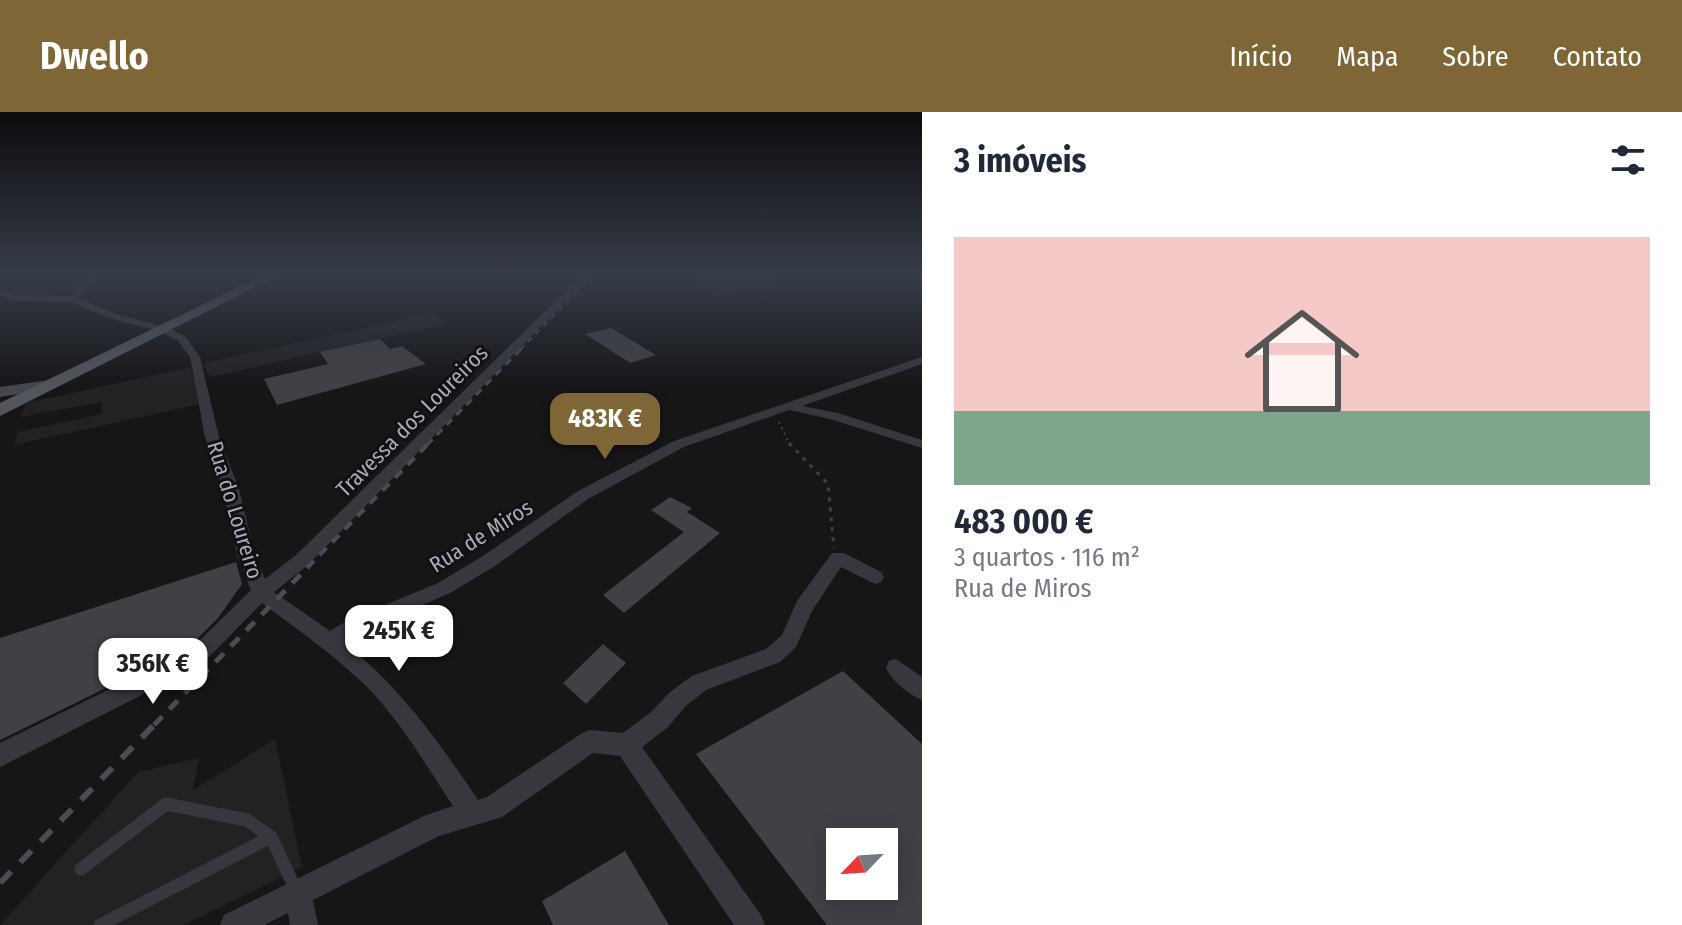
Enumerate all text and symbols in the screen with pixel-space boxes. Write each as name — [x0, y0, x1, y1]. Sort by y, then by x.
text: Dwello — [40, 33, 149, 79]
text: Início — [1229, 40, 1292, 73]
text: Mapa — [1336, 40, 1398, 73]
text: Sobre — [1442, 40, 1509, 73]
text: Contato — [1553, 40, 1642, 73]
icon: filters — [1606, 138, 1650, 182]
text: 3 imóveis — [954, 140, 1086, 181]
icon: home — [1230, 289, 1374, 433]
street label: Travessa dos Loureiros — [330, 339, 494, 503]
pin: 483K € — [540, 393, 670, 461]
text: 483K € — [568, 403, 642, 434]
street label: Rua do Loureiro — [201, 438, 269, 582]
street label: Rua de Miros — [424, 494, 538, 578]
text: 483 000 € — [954, 501, 1094, 542]
text: 3 quartos · 116 m² — [954, 542, 1140, 573]
text: Rua de Miros — [954, 573, 1092, 604]
pin: 245K € — [334, 605, 464, 673]
text: 245K € — [363, 615, 435, 646]
pin: 356K € — [88, 638, 218, 706]
text: 356K € — [116, 648, 190, 679]
north arrow — [826, 828, 898, 900]
map controls — [826, 828, 898, 900]

